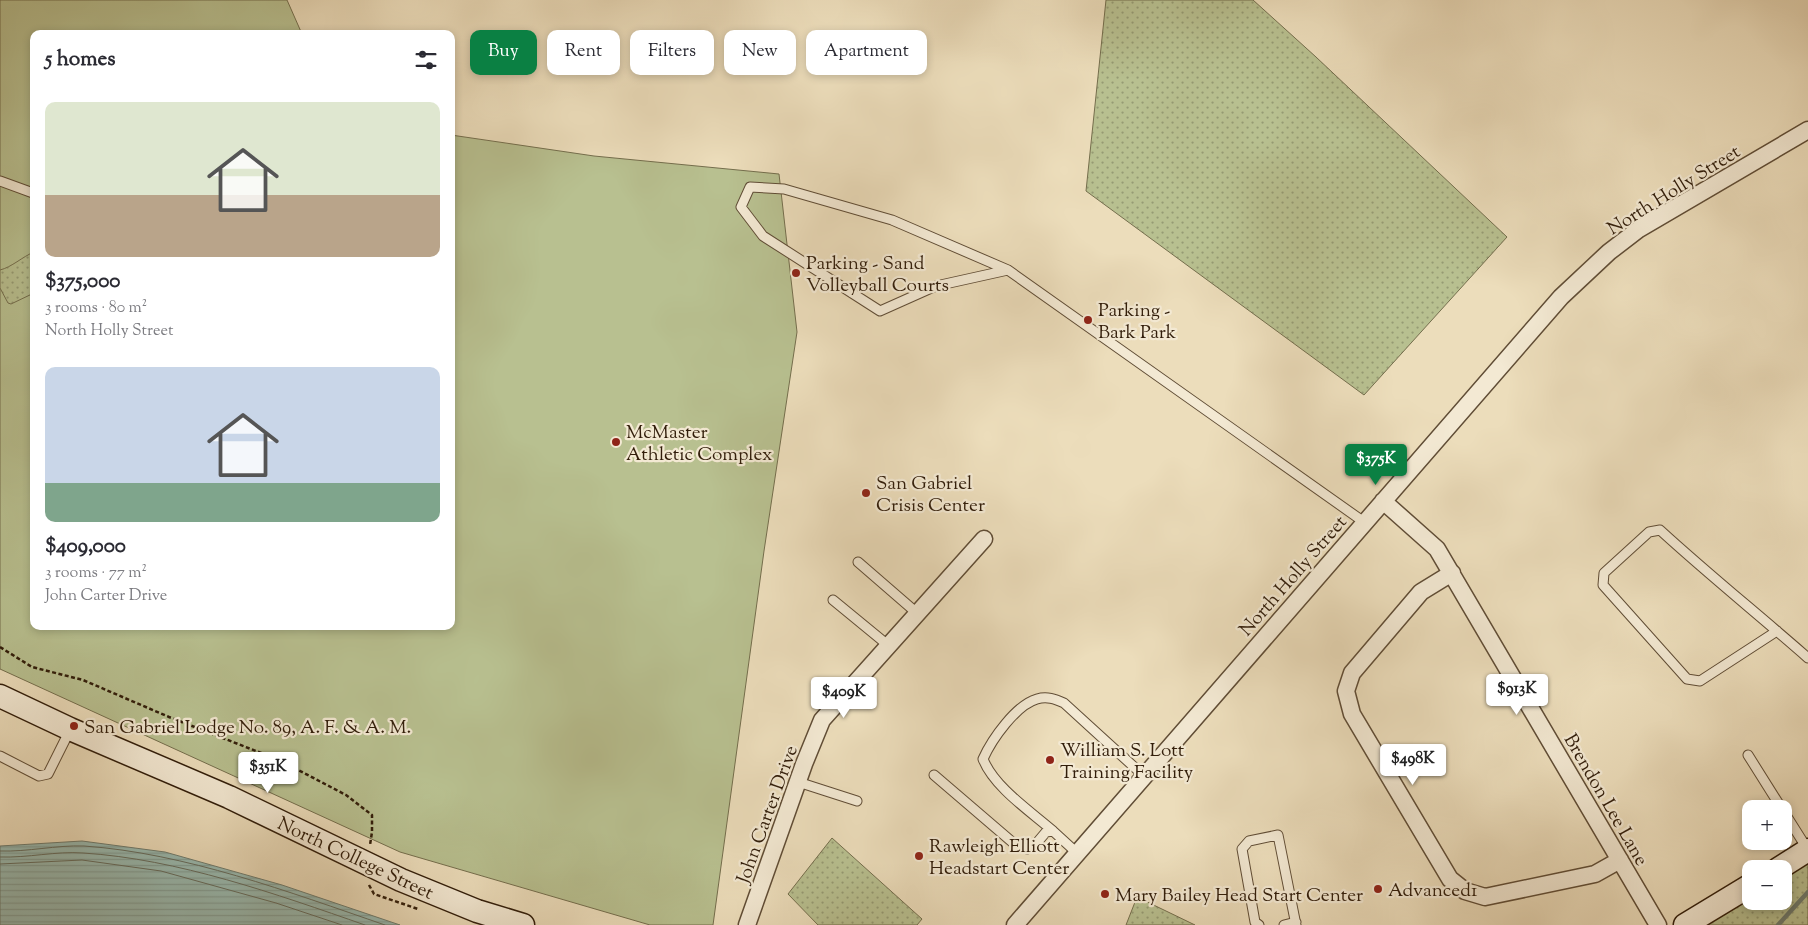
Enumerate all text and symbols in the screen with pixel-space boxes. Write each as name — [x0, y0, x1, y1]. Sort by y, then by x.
chip: Buy — [470, 30, 537, 75]
chip: Rent — [547, 30, 620, 75]
chip: Filters — [630, 30, 714, 75]
chip: New — [724, 30, 796, 75]
chip: Apartment — [806, 30, 927, 75]
text: 5 homes — [45, 45, 115, 75]
icon: filters — [412, 46, 440, 74]
icon: home — [198, 135, 288, 225]
street label: North Holly Street — [1603, 139, 1747, 243]
place label: Parking - Sand Volleyball Courts — [806, 251, 949, 300]
text: $375,000 — [45, 267, 120, 297]
marker: Parking - Sand Volleyball Courts — [790, 267, 802, 279]
text: 3 rooms · 80 m² — [45, 297, 147, 320]
place label: Parking - Bark Park — [1098, 298, 1177, 347]
marker: Parking - Bark Park — [1082, 314, 1094, 326]
text: North Holly Street — [45, 320, 173, 343]
icon: home — [198, 400, 288, 490]
place label: McMaster Athletic Complex — [626, 420, 773, 469]
marker: McMaster Athletic Complex — [610, 436, 622, 448]
pin: $375K — [1341, 444, 1411, 486]
text: $375K — [1356, 448, 1396, 471]
place label: San Gabriel Crisis Center — [876, 471, 985, 520]
marker: San Gabriel Crisis Center — [860, 487, 872, 499]
street label: North Holly Street — [1234, 510, 1354, 643]
text: $409,000 — [45, 532, 126, 562]
text: 3 rooms · 77 m² — [45, 562, 147, 585]
text: John Carter Drive — [45, 585, 167, 608]
pin: $913K — [1482, 674, 1552, 716]
pin: $409K — [809, 676, 879, 719]
text: $913K — [1497, 678, 1537, 701]
text: $409K — [822, 681, 866, 704]
place label: San Gabriel Lodge No. 89, A. F. & A. M. — [84, 715, 411, 742]
marker: San Gabriel Lodge No. 89, A. F. & A. M. — [68, 720, 80, 732]
street label: Brendon Lee Lane — [1556, 729, 1654, 871]
place label: William S. Lott Training Facility — [1060, 738, 1194, 787]
street label: John Carter Drive — [730, 742, 806, 889]
pin: $498K — [1378, 744, 1448, 786]
text: $498K — [1391, 748, 1435, 771]
pin: $351K — [233, 752, 303, 794]
marker: William S. Lott Training Facility — [1044, 754, 1056, 766]
text: $351K — [249, 756, 287, 779]
map controls — [1742, 800, 1792, 910]
button: + — [1742, 800, 1792, 850]
street label: North College Street — [272, 811, 438, 908]
place label: Rawleigh Elliott Headstart Center — [929, 834, 1069, 883]
marker: Rawleigh Elliott Headstart Center — [913, 850, 925, 862]
button: − — [1742, 860, 1792, 910]
place label: Advanced1 — [1388, 878, 1478, 905]
place label: Mary Bailey Head Start Center — [1115, 883, 1363, 910]
marker: Advanced1 — [1372, 883, 1384, 895]
marker: Mary Bailey Head Start Center — [1099, 888, 1111, 900]

